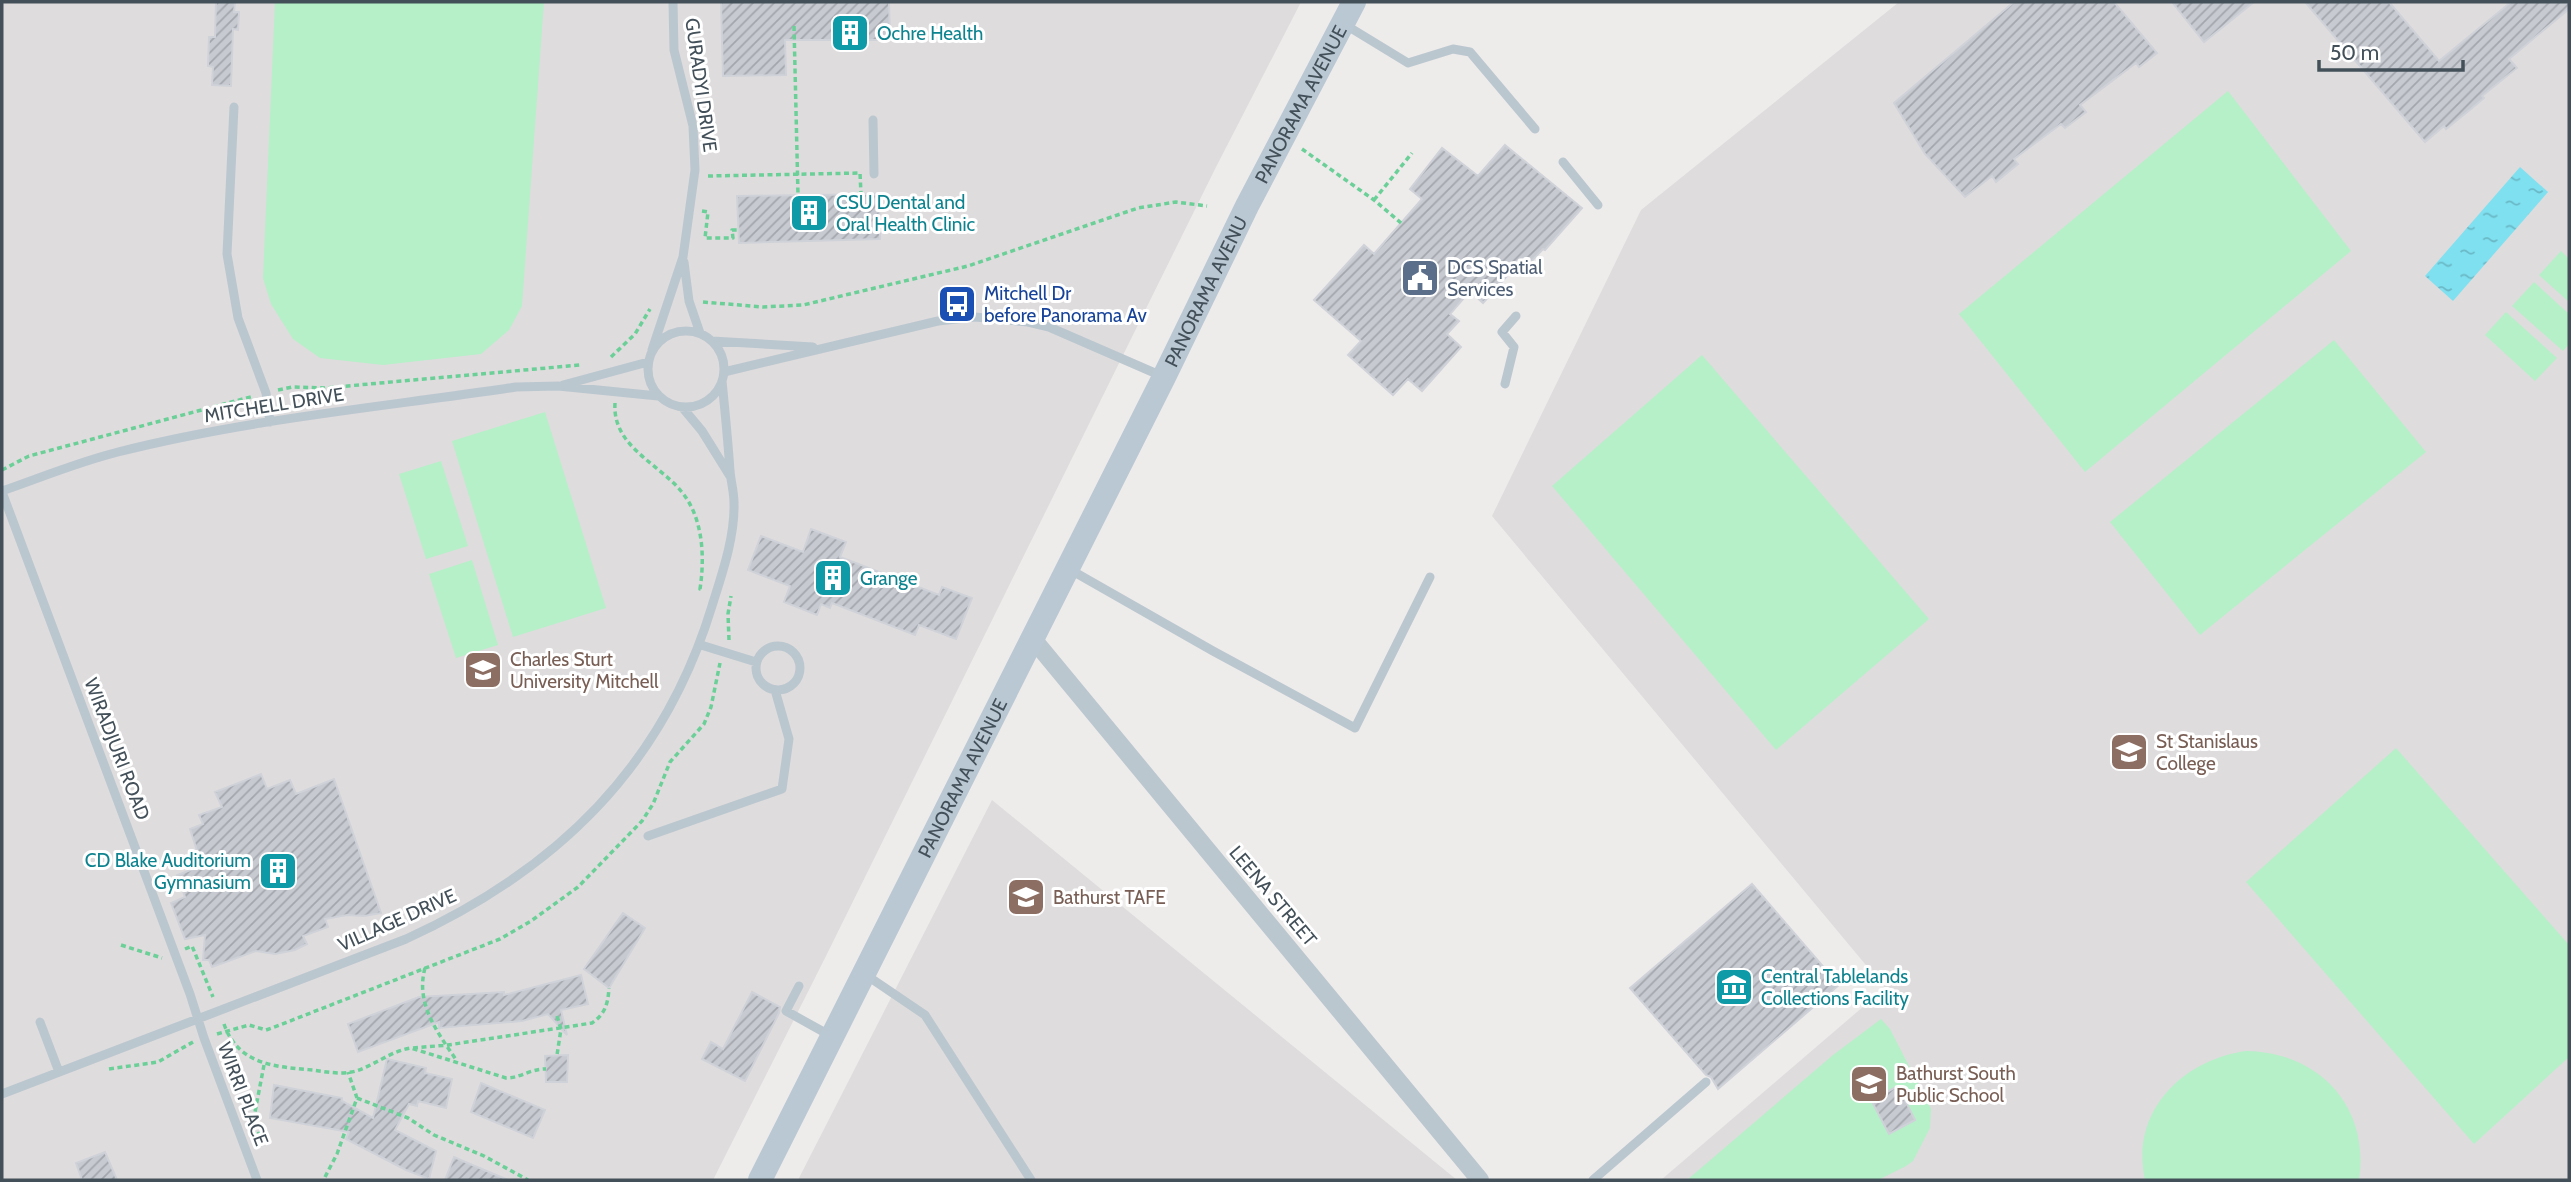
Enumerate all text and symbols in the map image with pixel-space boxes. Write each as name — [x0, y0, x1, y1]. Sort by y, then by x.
building icon: Ochre Health — [829, 12, 871, 54]
street label: GURADYI DRIVE — [680, 17, 722, 153]
street label: PANORAMA AVENUE — [1250, 21, 1351, 187]
place label: Ochre Health — [877, 22, 983, 45]
scale bar — [2319, 28, 2462, 72]
text: 50 m — [2330, 40, 2379, 65]
place label: CSU Dental and Oral Health Clinic — [836, 191, 975, 236]
building icon: CSU Dental and Oral Health Clinic — [788, 192, 830, 234]
street label: PANORAMA AVENU — [1159, 212, 1252, 370]
place label: DCS Spatial Services — [1447, 256, 1543, 301]
public building icon: DCS Spatial Services — [1399, 257, 1441, 299]
place label: Mitchell Dr before Panorama Av — [984, 282, 1147, 327]
bus stop icon: Mitchell Dr before Panorama Av — [936, 283, 978, 325]
street label: MITCHELL DRIVE — [203, 383, 345, 427]
building icon: Grange — [812, 557, 854, 599]
place label: Grange — [860, 567, 918, 590]
place label: Charles Sturt University Mitchell — [510, 648, 659, 693]
school or university icon: Charles Sturt University Mitchell — [462, 649, 504, 691]
street label: WIRADJURI ROAD — [79, 675, 155, 823]
street label: PANORAMA AVENUE — [913, 695, 1012, 861]
place label: St Stanislaus College — [2156, 730, 2258, 775]
school or university icon: St Stanislaus College — [2108, 731, 2150, 773]
street label: LEENA STREET — [1224, 841, 1322, 951]
place label: CD Blake Auditorium Gymnasium — [85, 849, 251, 894]
building icon: CD Blake Auditorium Gymnasium — [257, 850, 299, 892]
school or university icon: Bathurst TAFE — [1005, 876, 1047, 918]
street label: VILLAGE DRIVE — [334, 884, 460, 956]
place label: Bathurst TAFE — [1053, 886, 1166, 909]
place label: Central Tablelands Collections Facility — [1761, 965, 1909, 1010]
museum icon: Central Tablelands Collections Facility — [1713, 966, 1755, 1008]
street label: WIRRI PLACE — [213, 1039, 273, 1149]
place label: Bathurst South Public School — [1896, 1062, 2016, 1107]
school or university icon: Bathurst South Public School — [1848, 1063, 1890, 1105]

